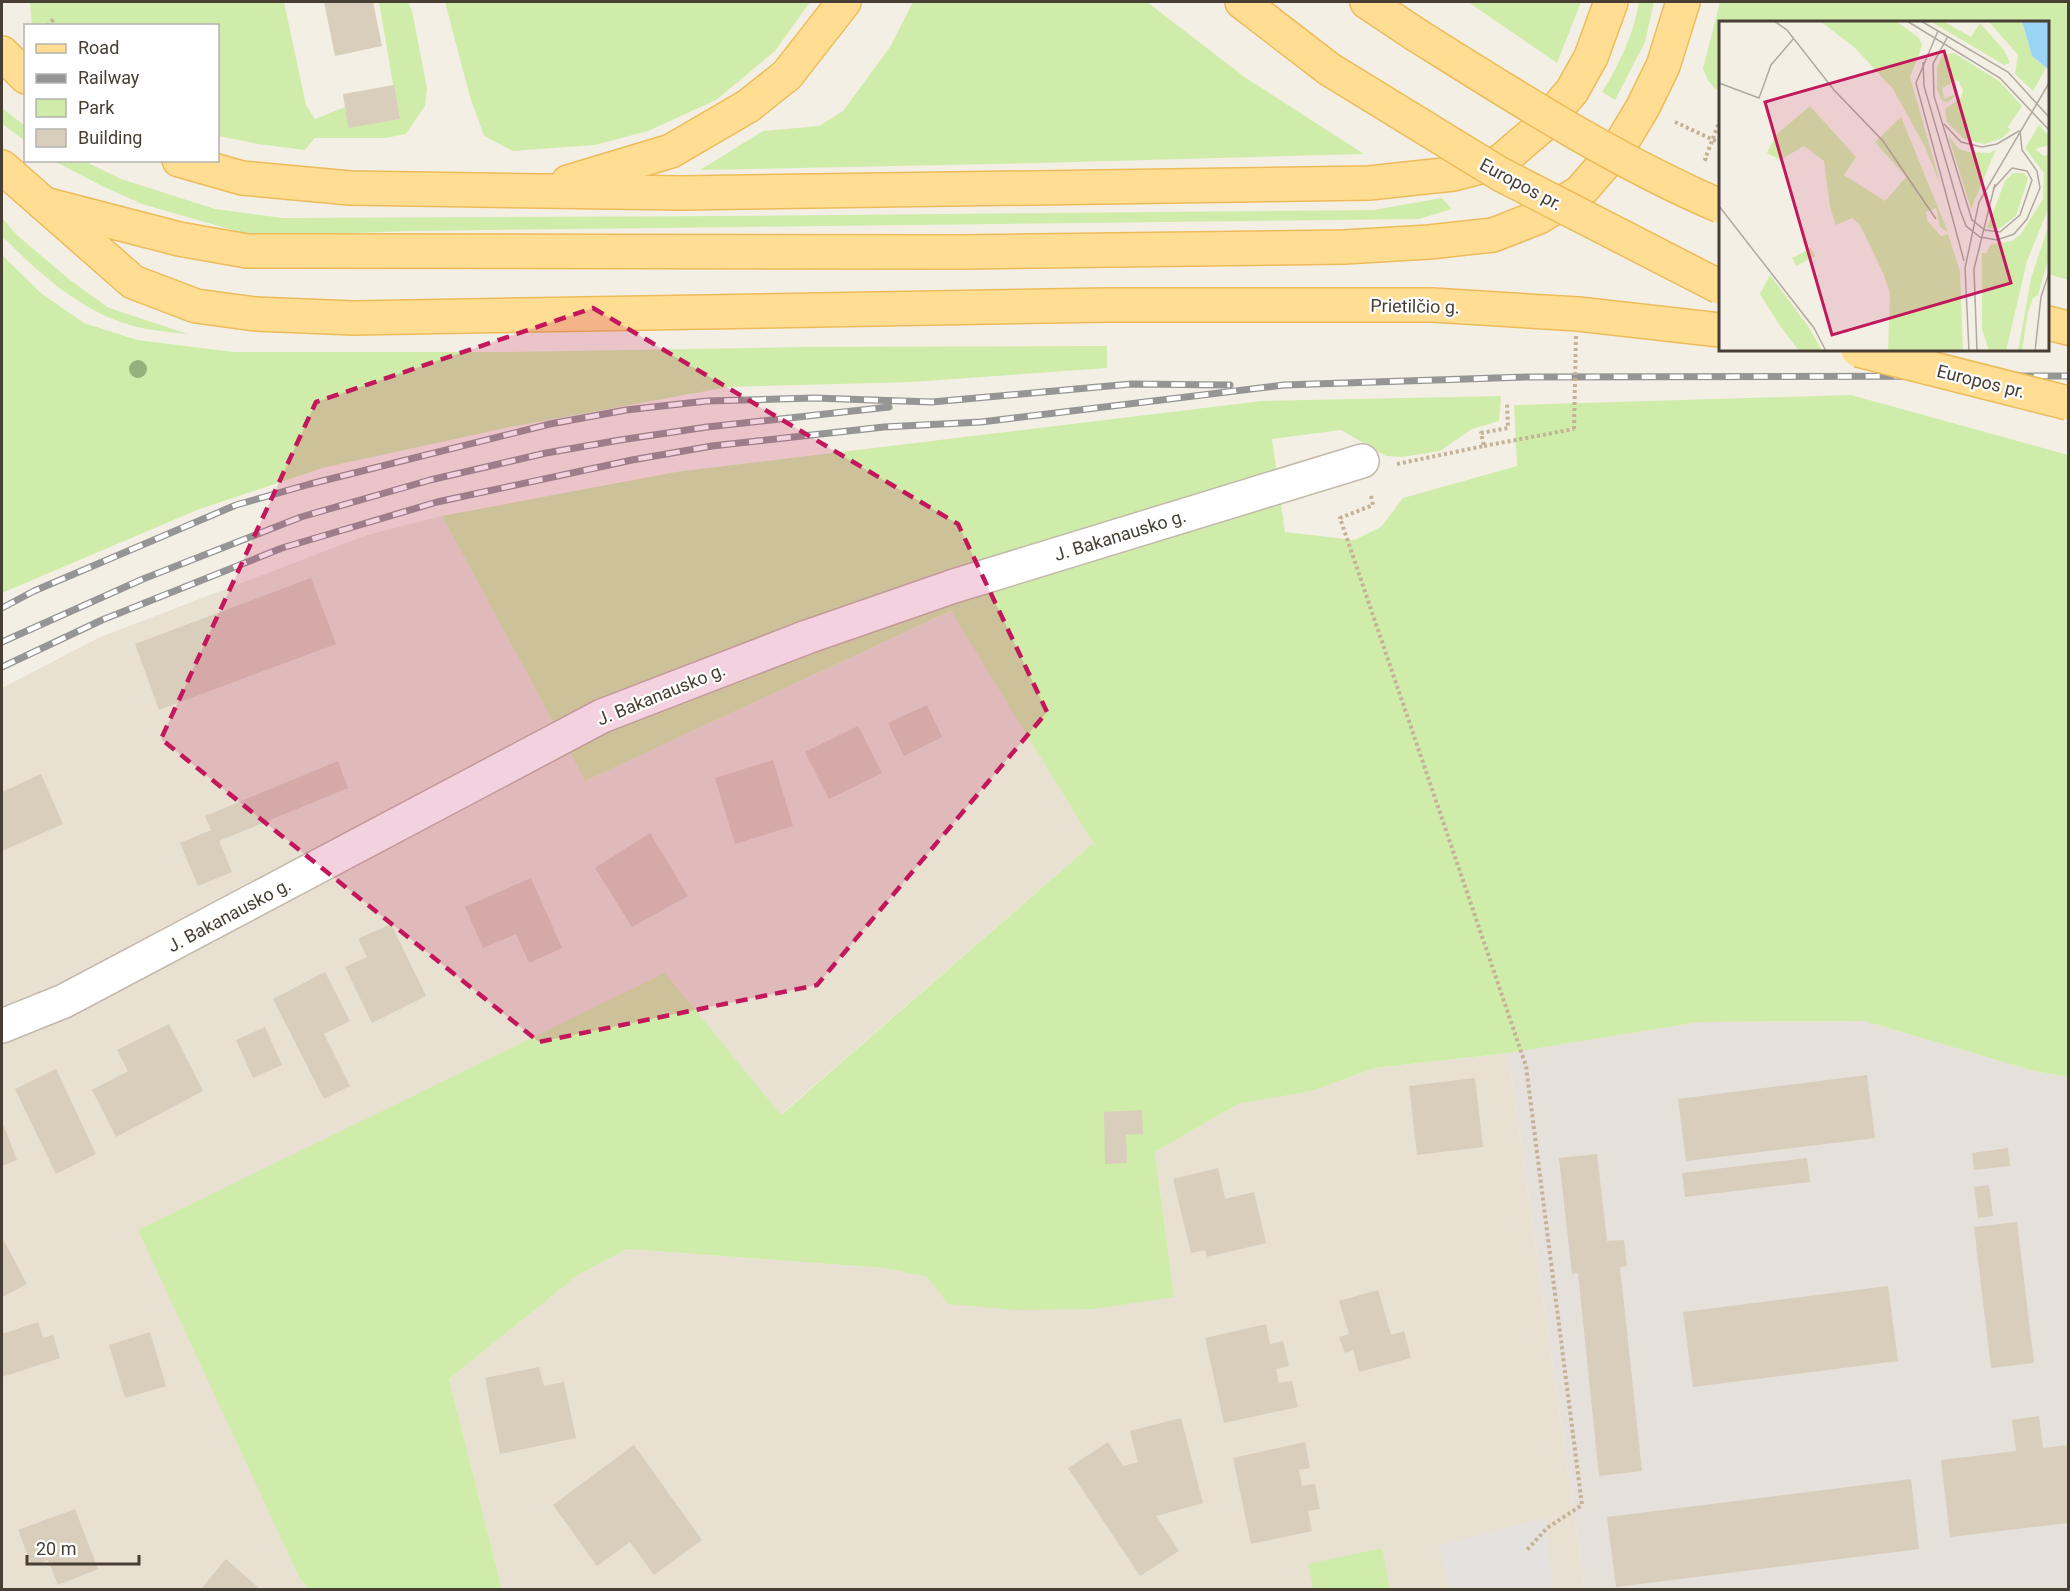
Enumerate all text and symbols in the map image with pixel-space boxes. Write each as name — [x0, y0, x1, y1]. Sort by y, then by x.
inset map — [1719, 21, 2049, 351]
legend — [24, 24, 219, 162]
text: Road — [78, 37, 119, 58]
text: Railway — [78, 67, 140, 88]
text: Park — [78, 97, 115, 118]
text: Building — [78, 127, 142, 148]
street label: Europos pr. — [1476, 154, 1566, 214]
street label: Prietilčio g. — [1370, 295, 1460, 317]
street label: Europos pr. — [1935, 360, 2027, 402]
street label: J. Bakanausko g. — [1052, 505, 1188, 565]
street label: J. Bakanausko g. — [594, 659, 728, 729]
street label: J. Bakanausko g. — [164, 874, 294, 956]
scale bar — [27, 1528, 140, 1566]
text: 20 m — [36, 1538, 76, 1559]

